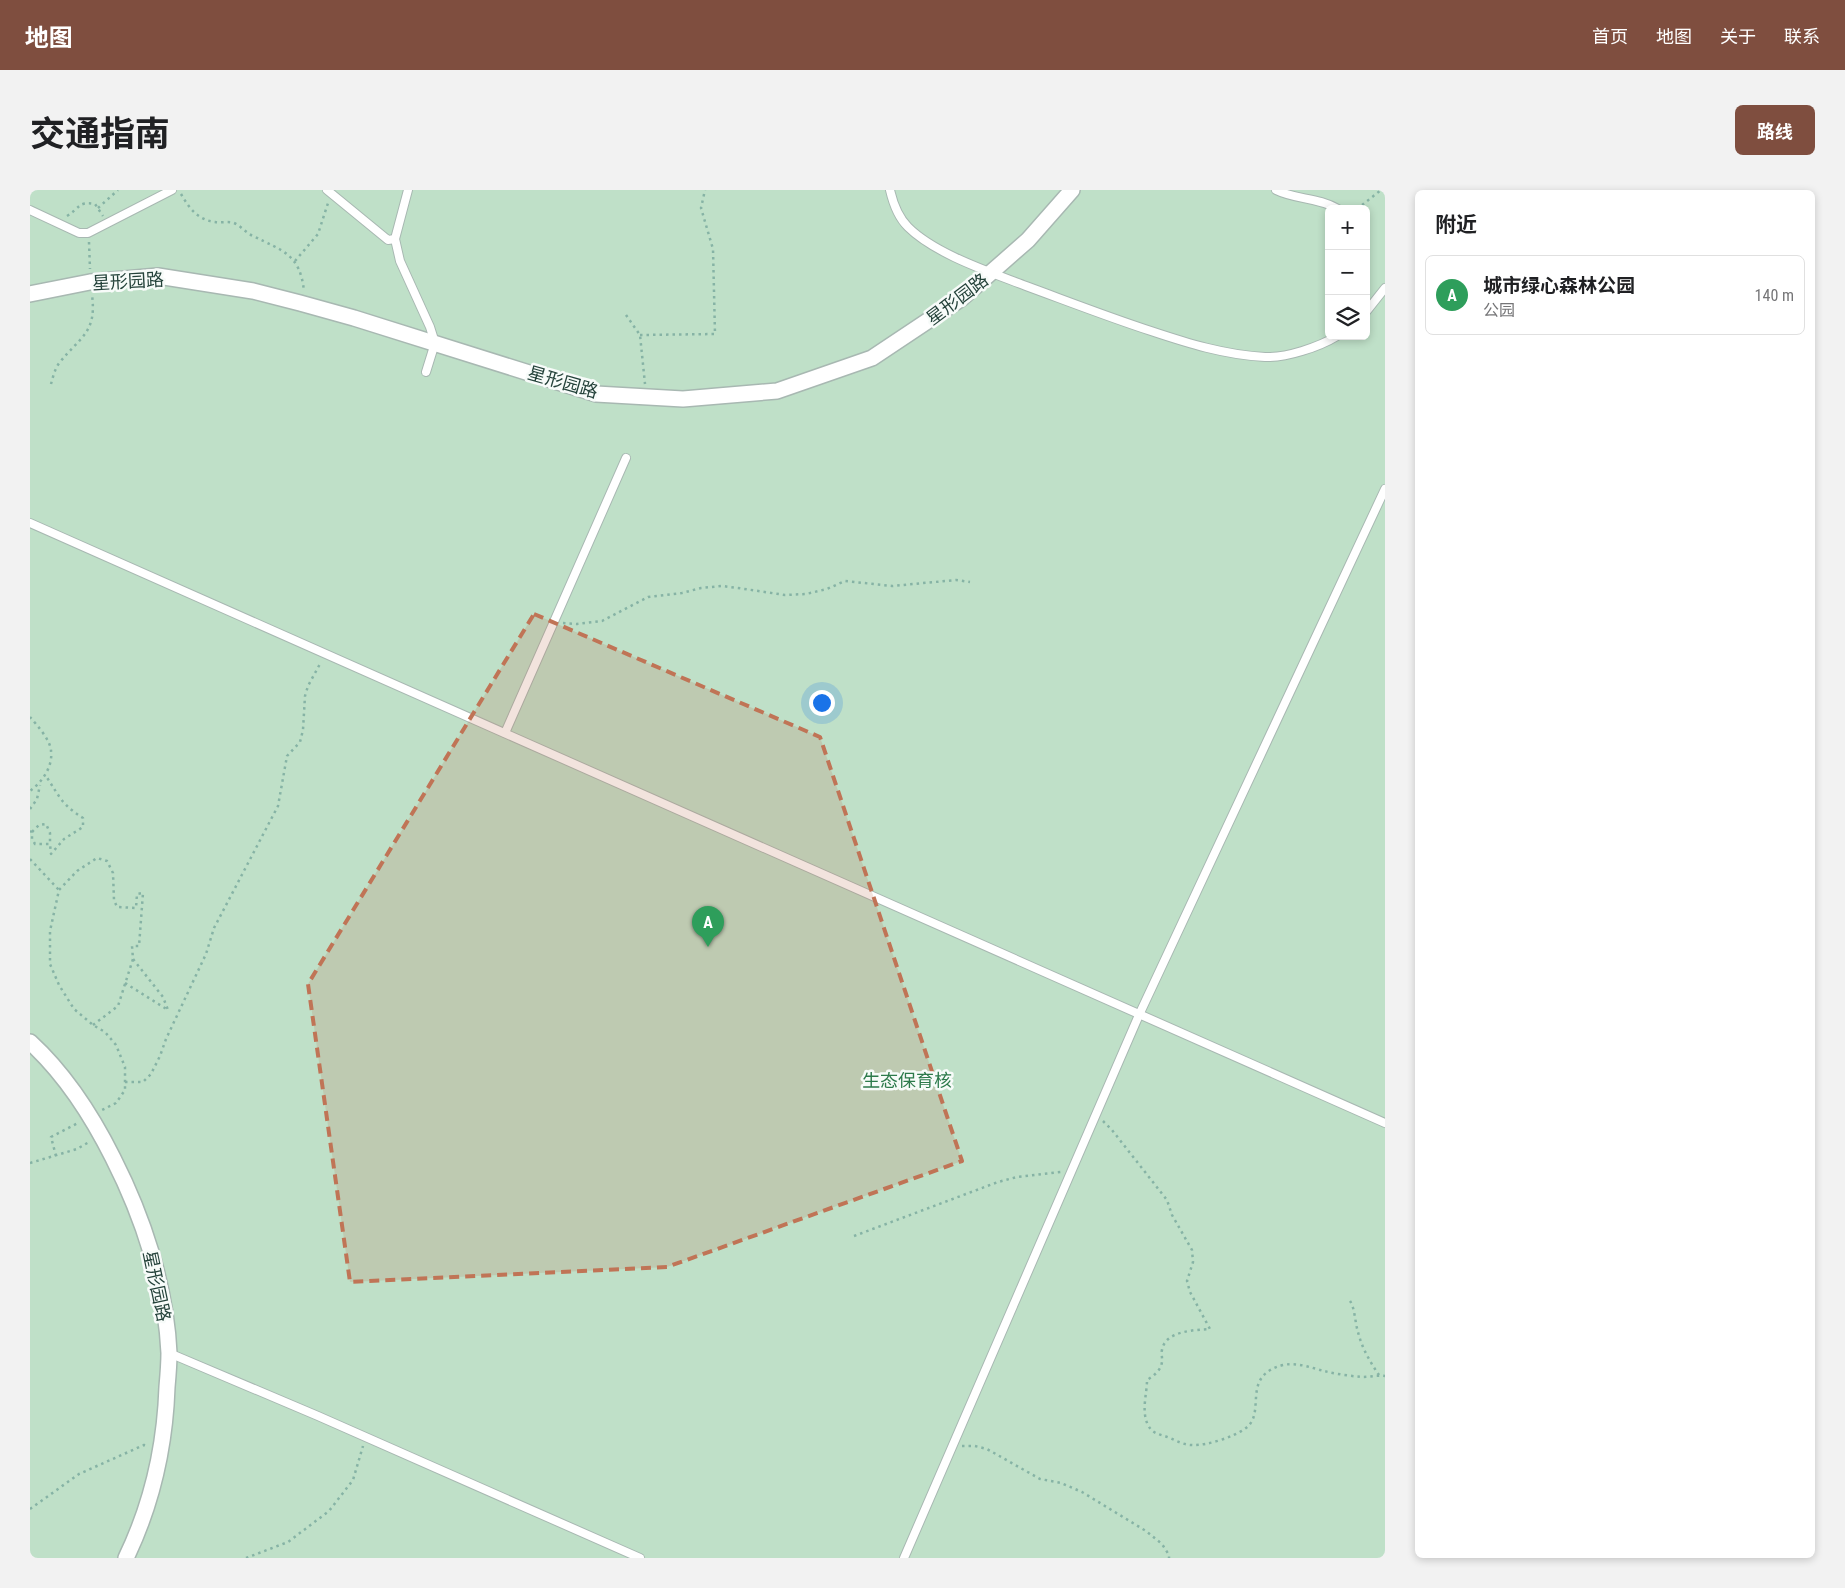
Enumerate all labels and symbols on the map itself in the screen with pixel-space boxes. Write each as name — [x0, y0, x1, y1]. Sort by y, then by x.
street label: 星形园路 — [91, 269, 165, 293]
street label: 星形园路 — [922, 269, 992, 329]
street label: 星形园路 — [526, 362, 600, 402]
your location — [809, 690, 835, 716]
pin: A — [692, 906, 724, 947]
park label: 生态保育核 — [862, 1070, 952, 1091]
street label: 星形园路 — [139, 1249, 175, 1323]

